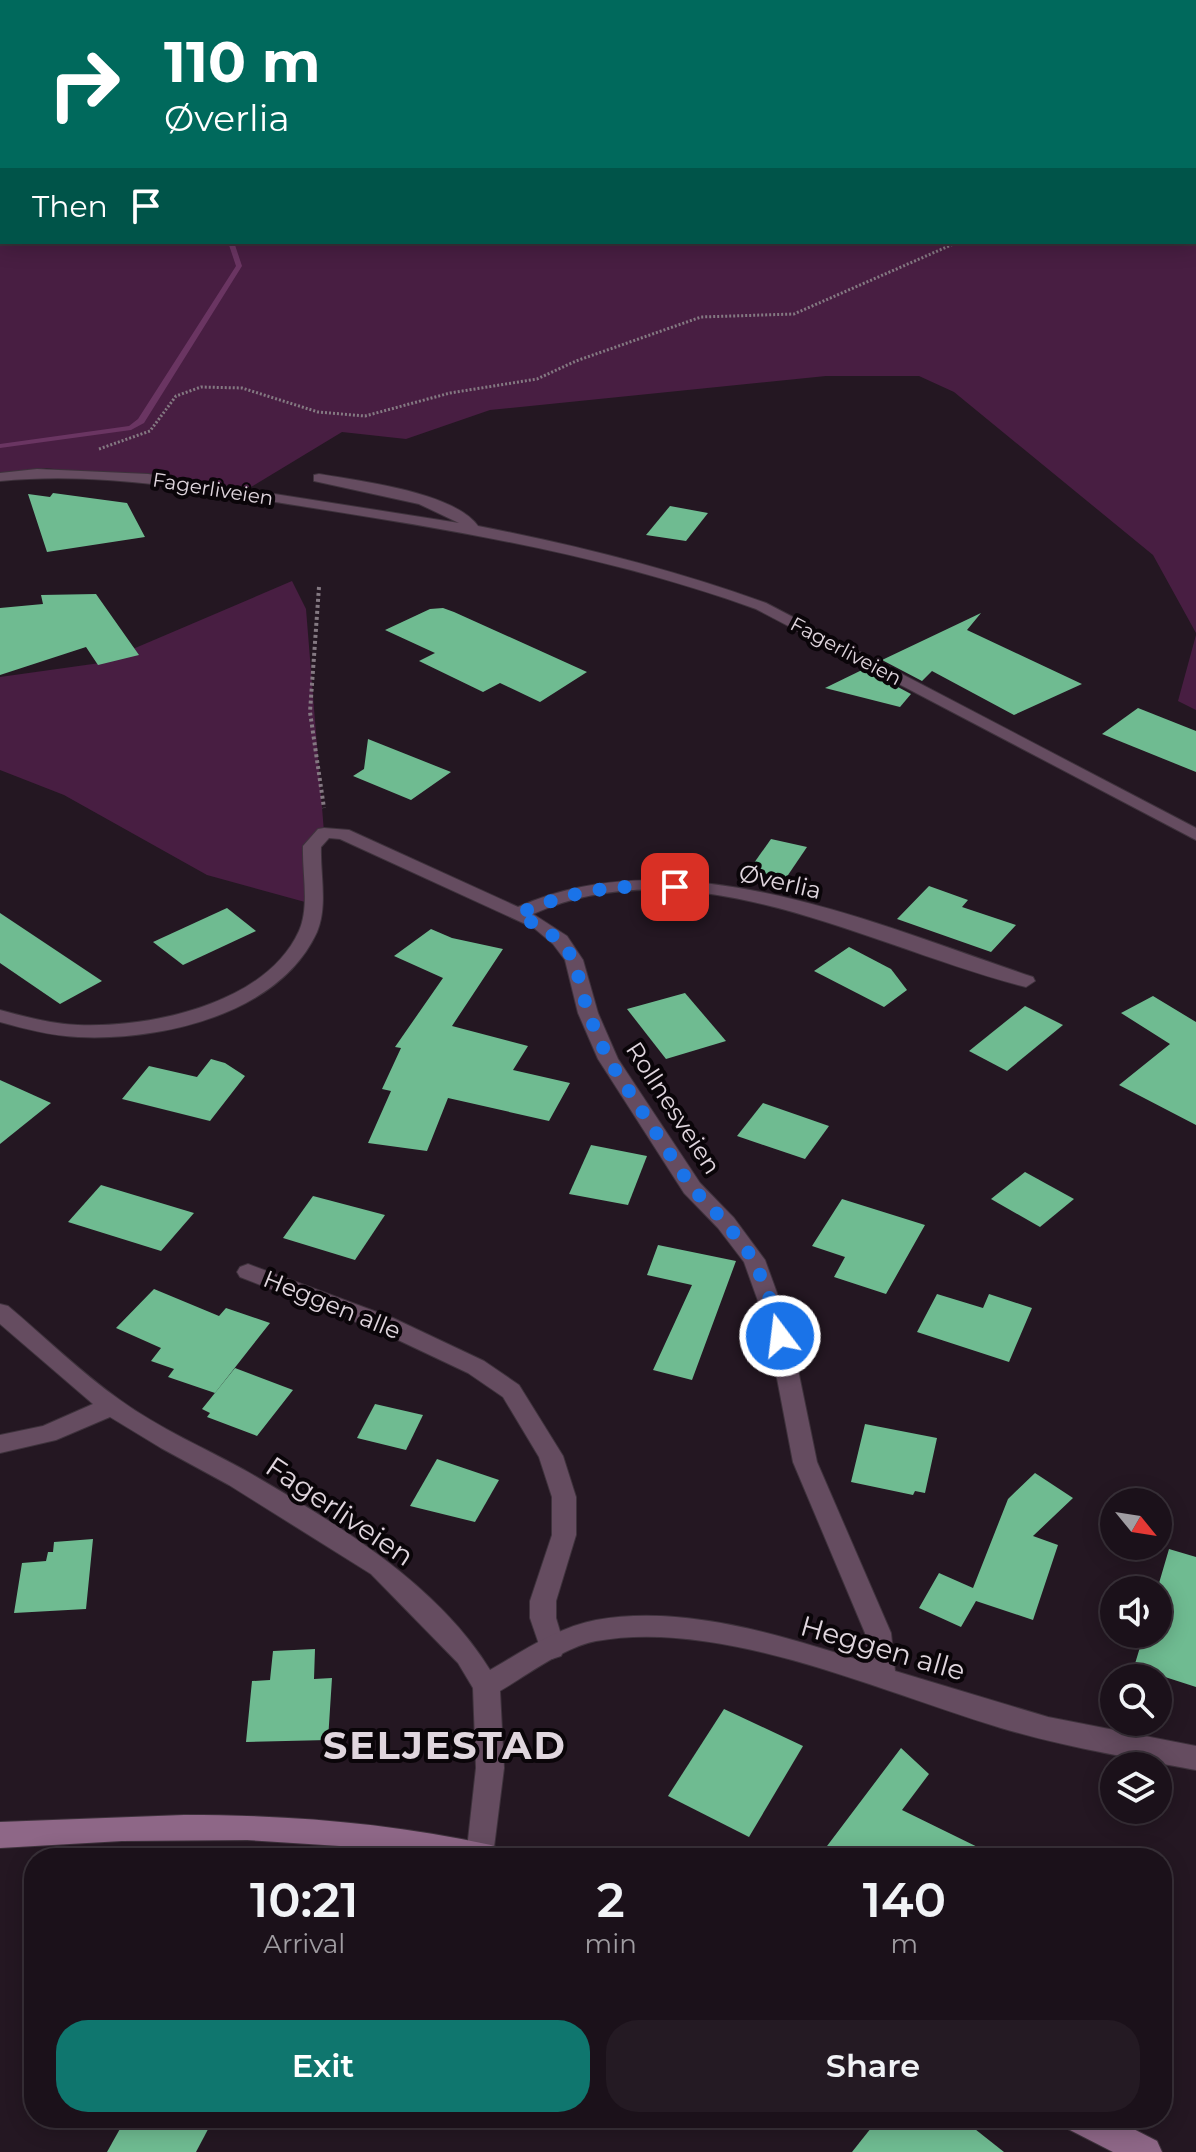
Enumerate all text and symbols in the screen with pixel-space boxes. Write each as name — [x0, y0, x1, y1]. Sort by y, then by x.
text: 110 m — [164, 28, 321, 96]
icon: right — [32, 32, 136, 136]
text: Øverlia — [164, 96, 290, 140]
icon: arrive — [124, 184, 168, 228]
text: Then — [32, 188, 108, 225]
street label: Fagerliveien — [151, 468, 275, 510]
street label: Fagerliveien — [786, 612, 906, 690]
pin — [641, 853, 709, 921]
street label: Øverlia — [736, 858, 824, 905]
icon: arrive — [653, 865, 697, 909]
street label: Rollnesveien — [620, 1036, 727, 1179]
street label: Heggen alle — [259, 1264, 405, 1345]
position arrow — [738, 1294, 822, 1378]
street label: Fagerliveien — [260, 1449, 420, 1573]
north arrow — [1100, 1488, 1172, 1560]
map controls — [1100, 1488, 1172, 1824]
button: sound — [1100, 1576, 1172, 1648]
street label: Heggen alle — [797, 1608, 969, 1688]
button: search — [1100, 1664, 1172, 1736]
district label: SELJESTAD — [323, 1722, 567, 1769]
button: layers — [1100, 1752, 1172, 1824]
text: 10:21 — [250, 1871, 359, 1929]
text: 2 — [597, 1871, 625, 1929]
text: 140 — [863, 1871, 946, 1929]
text: Arrival — [263, 1928, 345, 1960]
text: min — [585, 1928, 637, 1960]
text: m — [891, 1928, 918, 1960]
button: Exit — [56, 2020, 590, 2112]
button: Share — [606, 2020, 1140, 2112]

